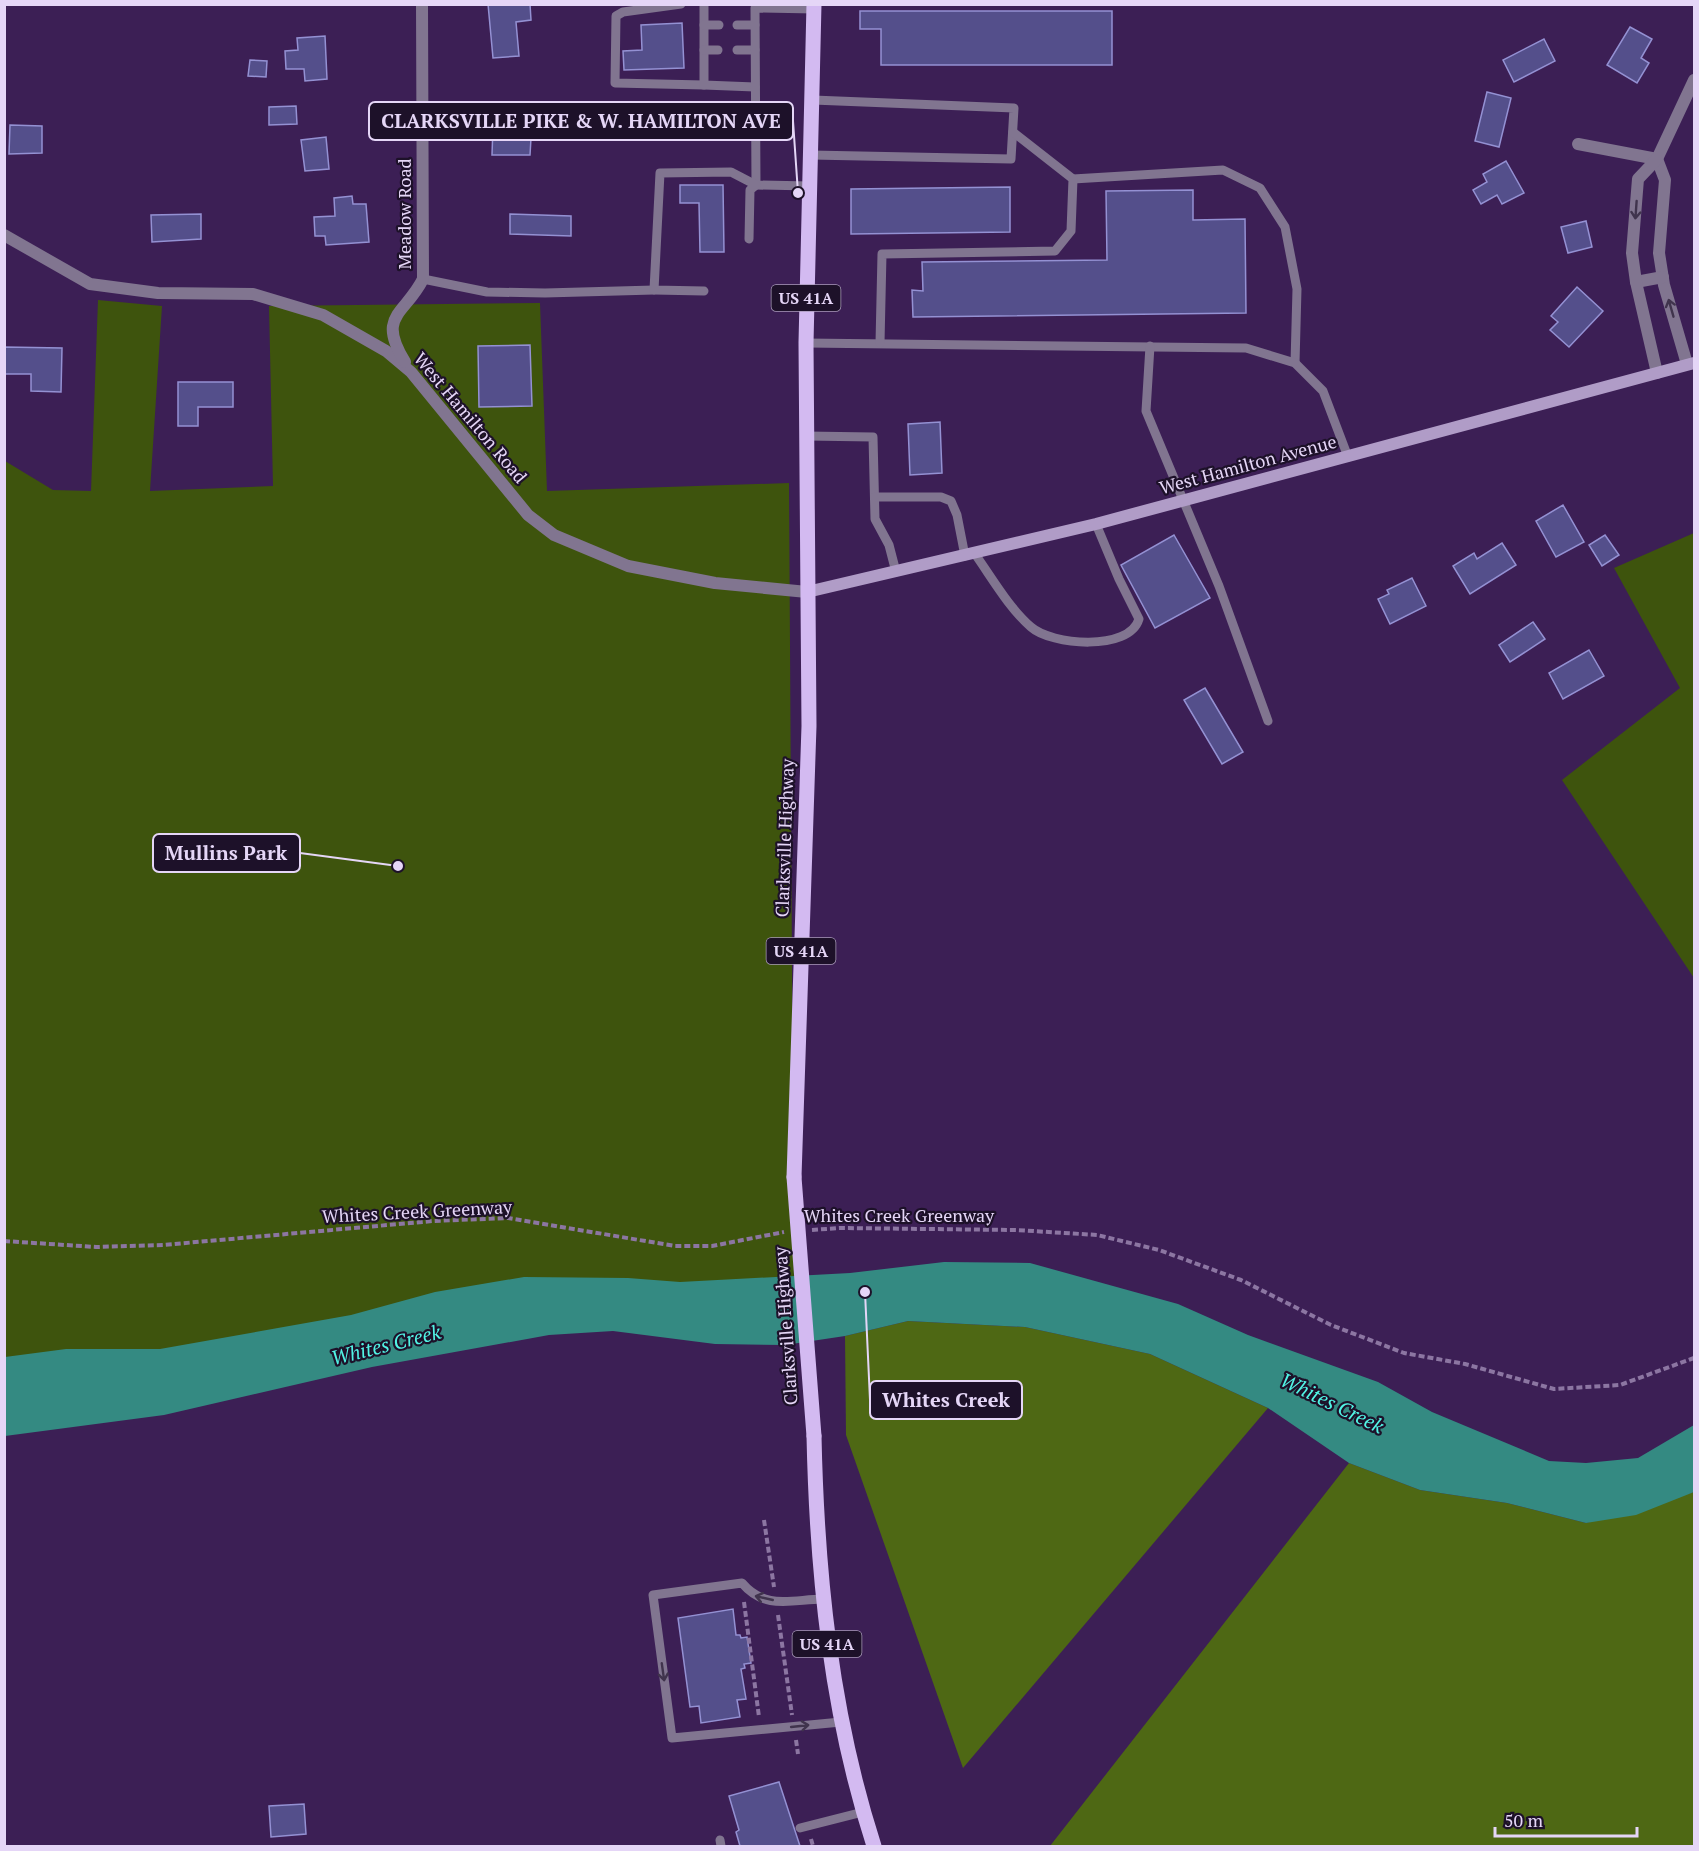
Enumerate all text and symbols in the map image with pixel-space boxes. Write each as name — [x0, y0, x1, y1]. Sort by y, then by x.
callout: CLARKSVILLE PIKE & W. HAMILTON AVE — [369, 102, 793, 140]
text: CLARKSVILLE PIKE & W. HAMILTON AVE — [381, 107, 781, 134]
street label: Meadow Road — [392, 158, 416, 270]
one-way arrow — [1630, 199, 1641, 219]
road number: US 41A — [772, 285, 840, 311]
one-way arrow — [1665, 299, 1676, 318]
street label: West Hamilton Road — [409, 347, 533, 488]
street label: West Hamilton Avenue — [1157, 429, 1339, 499]
street label: Clarksville Highway — [769, 757, 799, 918]
callout: Mullins Park — [153, 834, 300, 872]
text: Mullins Park — [165, 839, 288, 866]
road number: US 41A — [766, 938, 836, 964]
street label: Whites Creek Greenway — [321, 1194, 514, 1228]
street label: Whites Creek Greenway — [804, 1203, 995, 1227]
street label: Clarksville Highway — [767, 1245, 803, 1406]
water label: Whites Creek — [328, 1318, 444, 1371]
water label: Whites Creek — [1276, 1366, 1389, 1439]
callout: Whites Creek — [870, 1381, 1022, 1419]
text: Whites Creek — [882, 1386, 1010, 1413]
one-way arrow — [755, 1592, 774, 1604]
road number: US 41A — [792, 1631, 862, 1657]
one-way arrow — [658, 1662, 669, 1682]
one-way arrow — [790, 1720, 810, 1731]
scale bar — [1495, 1800, 1638, 1838]
text: 50 m — [1504, 1808, 1544, 1832]

